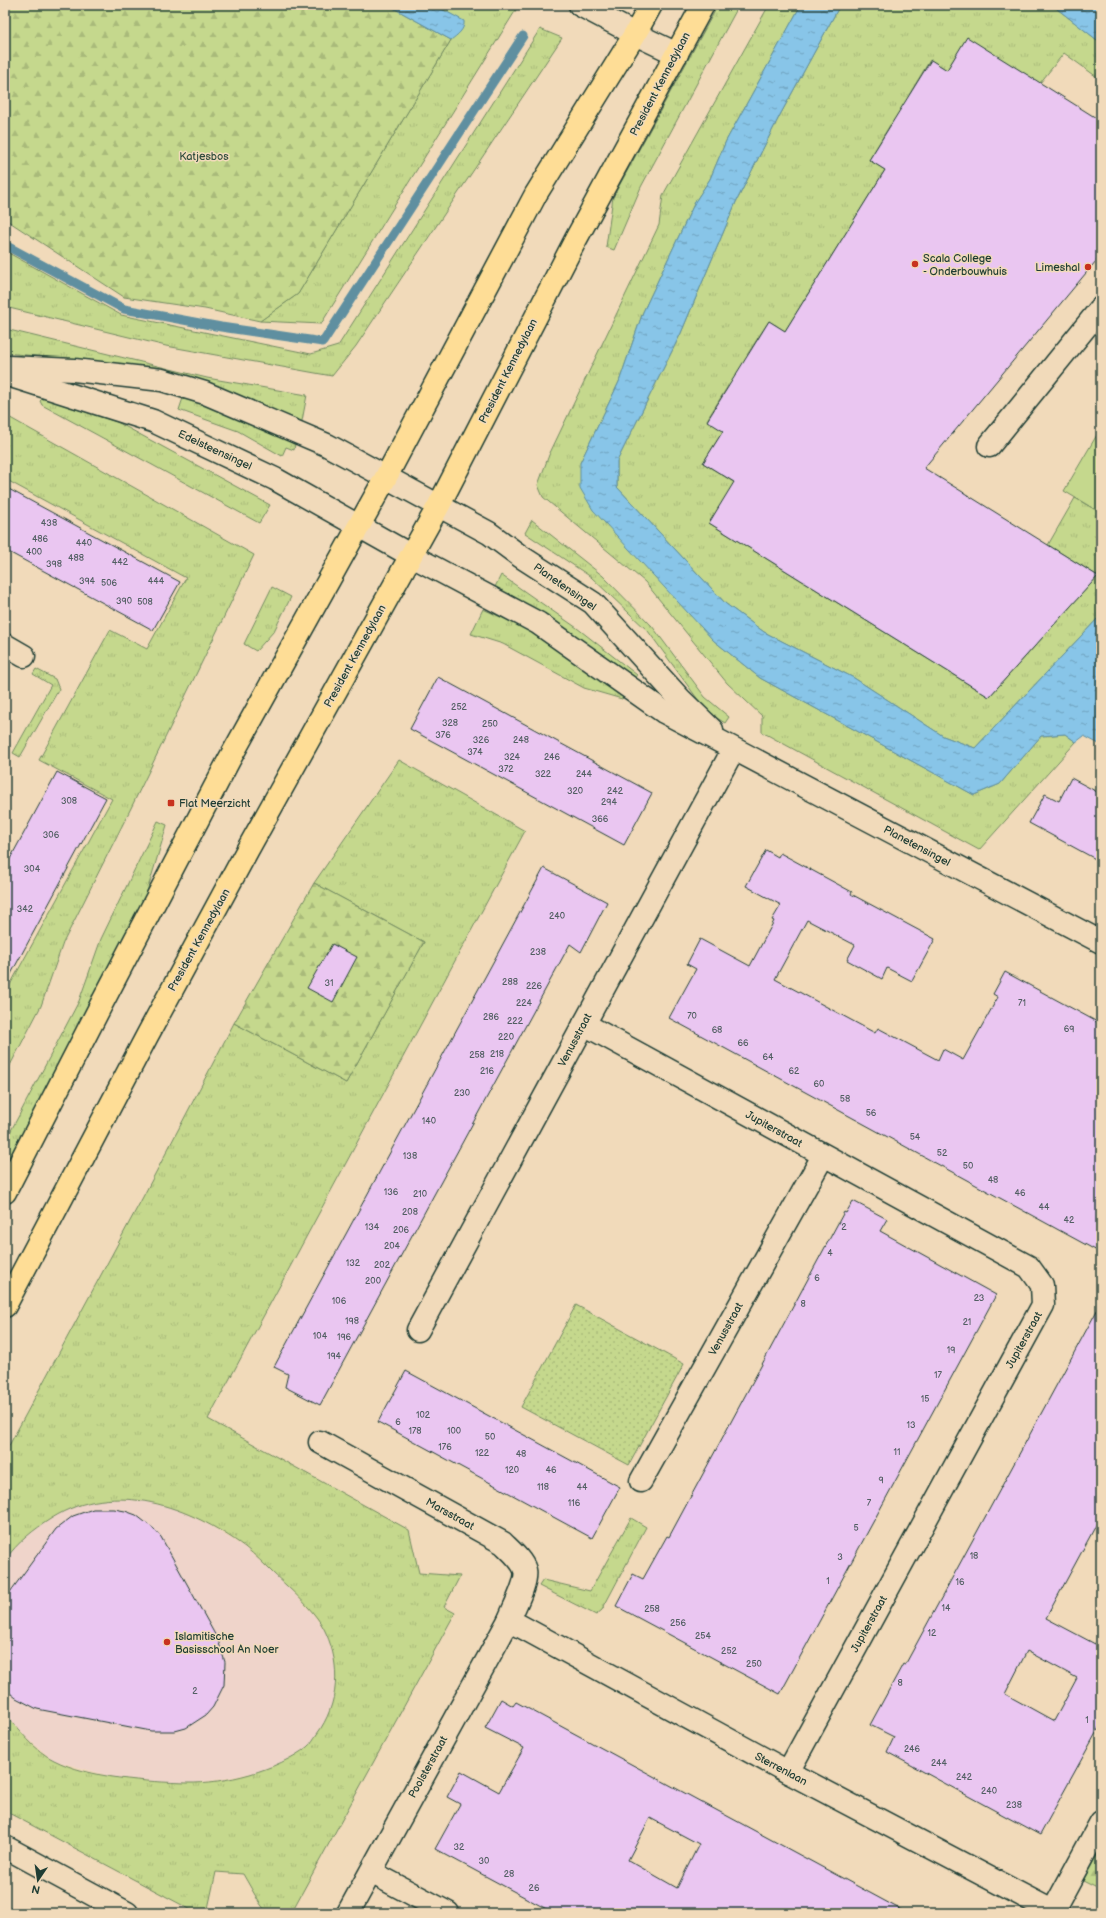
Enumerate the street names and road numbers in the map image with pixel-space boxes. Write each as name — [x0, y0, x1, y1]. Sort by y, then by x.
street label: President Kennedylaan — [627, 30, 693, 138]
street label: President Kennedylaan — [476, 317, 540, 425]
street label: Edelsteensingel — [176, 427, 254, 473]
street label: Planetensingel — [531, 561, 599, 613]
street label: President Kennedylaan — [321, 602, 389, 710]
street label: Planetensingel — [881, 823, 953, 869]
street label: President Kennedylaan — [165, 886, 233, 994]
street label: Venusstraat — [556, 1011, 595, 1069]
street label: Jupiterstraat — [743, 1108, 805, 1150]
street label: Venusstraat — [706, 1300, 746, 1358]
street label: Jupiterstraat — [1003, 1309, 1045, 1371]
street label: Marsstraat — [423, 1495, 477, 1533]
street label: Jupiterstraat — [848, 1593, 890, 1655]
street label: Poolsterstraat — [406, 1733, 451, 1800]
street label: Sterrenlaan — [752, 1750, 810, 1788]

